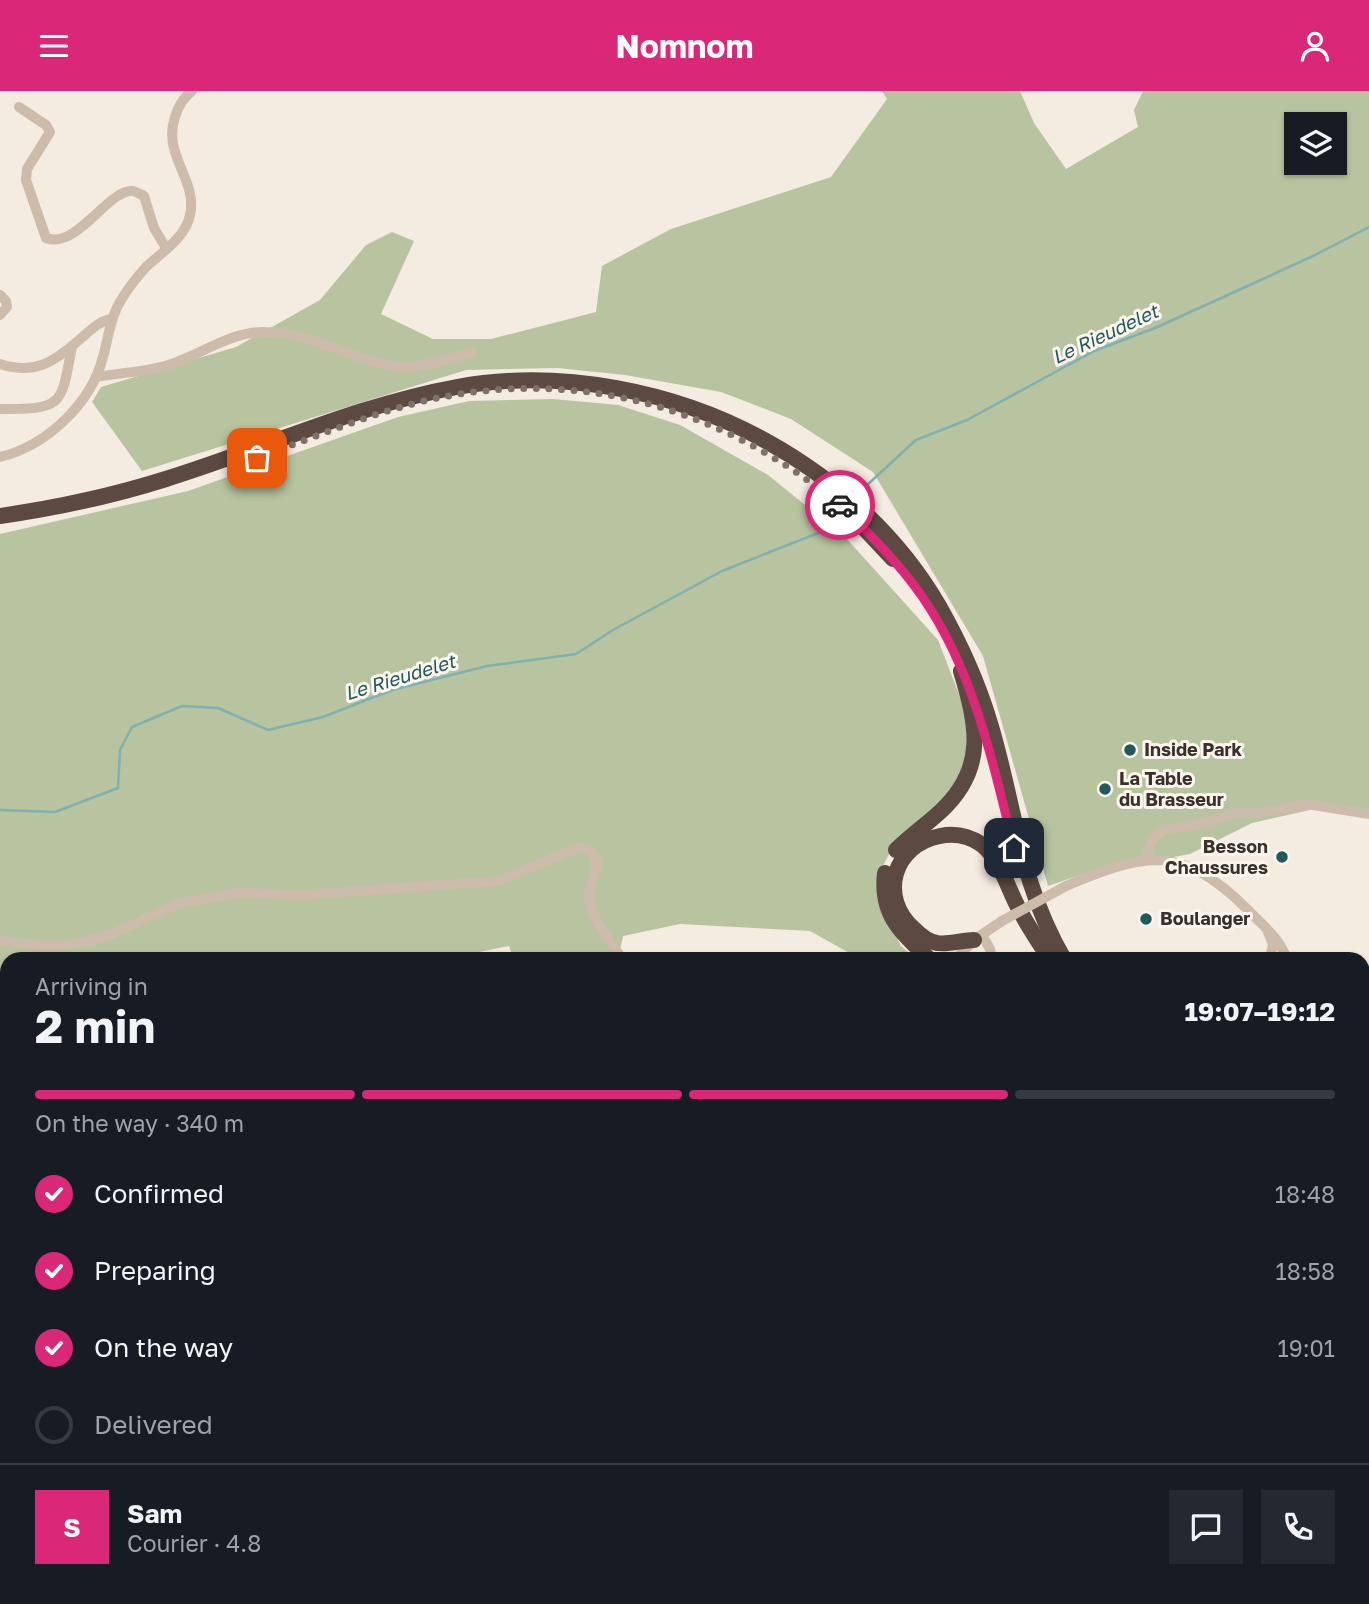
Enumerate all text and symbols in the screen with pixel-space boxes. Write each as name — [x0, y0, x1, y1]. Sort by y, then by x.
icon: menu — [35, 27, 73, 65]
text: Nomnom — [615, 27, 754, 65]
icon: person — [1296, 27, 1334, 65]
map controls — [1284, 112, 1347, 175]
button: layers — [1284, 112, 1347, 175]
water label: Le Rieudelet — [1048, 298, 1164, 368]
pin — [227, 428, 287, 488]
icon: bag — [238, 439, 276, 477]
courier — [805, 470, 875, 540]
icon: car — [821, 486, 859, 524]
water label: Le Rieudelet — [342, 648, 460, 704]
place label: Inside Park — [1144, 738, 1242, 760]
marker: Inside Park — [1122, 742, 1138, 758]
place label: La Table du Brasseur — [1119, 767, 1224, 810]
marker: La Table du Brasseur — [1097, 781, 1113, 797]
pin — [984, 818, 1044, 878]
icon: home — [995, 829, 1033, 867]
place label: Besson Chaussures — [1165, 835, 1268, 878]
marker: Besson Chaussures — [1274, 849, 1290, 865]
place label: Boulanger — [1160, 907, 1250, 929]
marker: Boulanger — [1138, 911, 1154, 927]
text: Arriving in — [35, 972, 148, 1000]
text: 19:07–19:12 — [1184, 996, 1335, 1027]
text: 2 min — [35, 998, 155, 1053]
text: On the way · 340 m — [35, 1109, 244, 1137]
icon: check — [35, 1175, 73, 1213]
text: Confirmed — [94, 1178, 224, 1209]
text: 18:48 — [1275, 1180, 1335, 1208]
icon: check — [35, 1252, 73, 1290]
text: Preparing — [94, 1255, 216, 1286]
text: 18:58 — [1276, 1257, 1335, 1285]
icon: check — [35, 1329, 73, 1367]
text: On the way — [94, 1332, 233, 1363]
text: 19:01 — [1278, 1334, 1335, 1362]
text: Delivered — [94, 1409, 213, 1440]
button: chat — [1169, 1490, 1243, 1564]
button: phone — [1261, 1490, 1335, 1564]
text: Sam — [127, 1498, 182, 1529]
text: S — [63, 1512, 81, 1543]
text: Courier · 4.8 — [127, 1529, 261, 1557]

